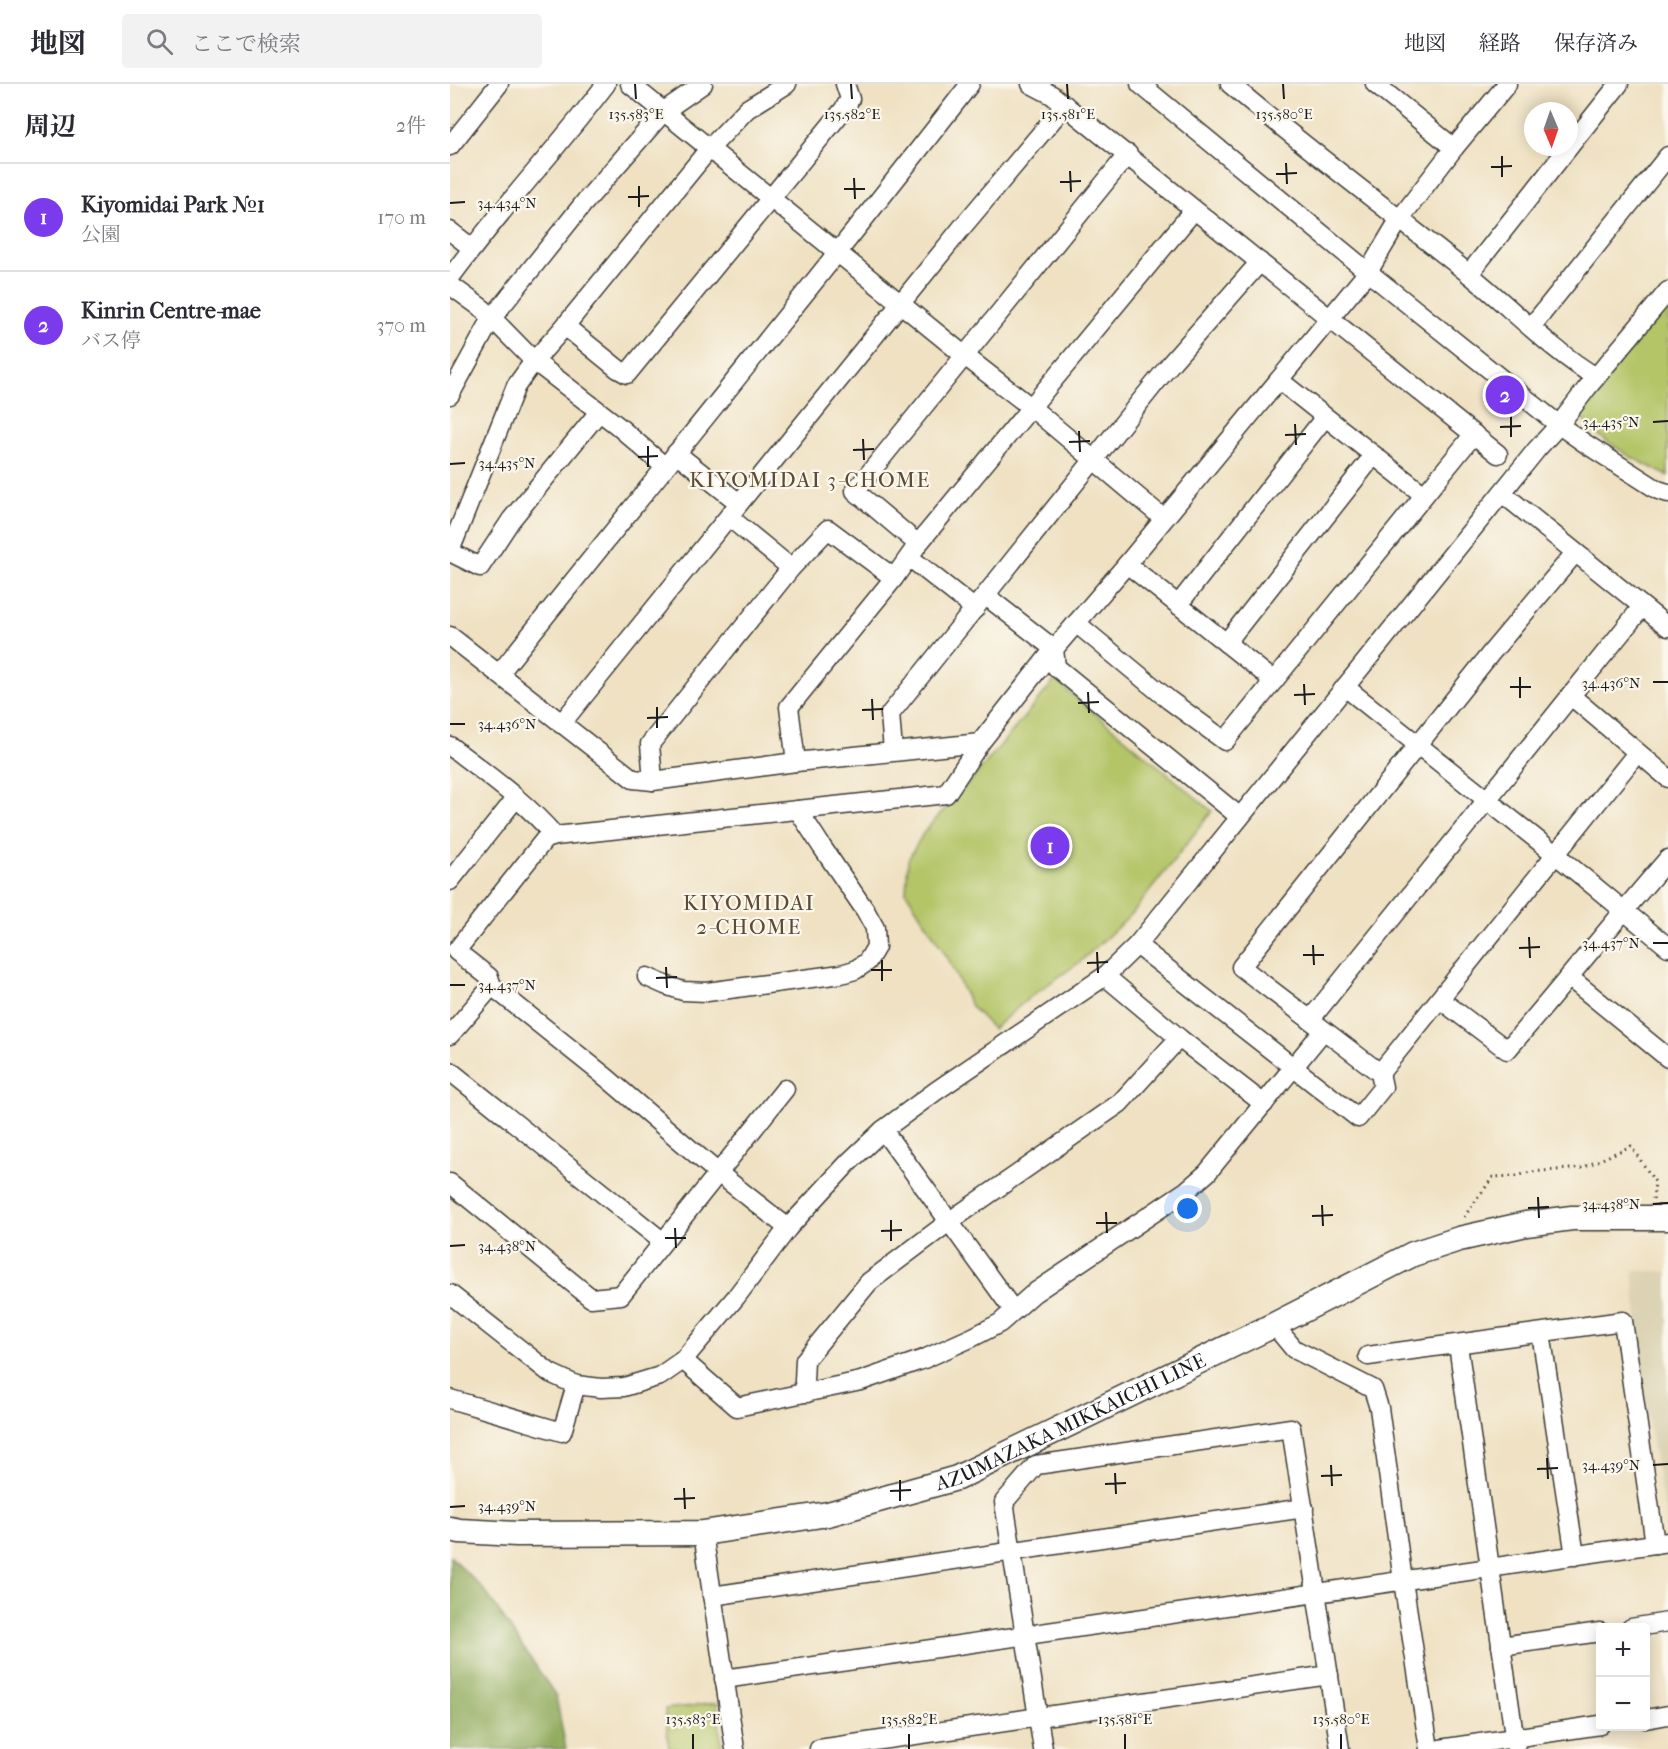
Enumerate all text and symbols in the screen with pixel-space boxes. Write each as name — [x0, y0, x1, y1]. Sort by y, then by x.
search box — [122, 14, 542, 68]
icon: search — [143, 25, 176, 58]
text: 地図 — [30, 27, 86, 60]
text: ここで検索 — [191, 31, 301, 57]
text: 地図 — [1404, 31, 1446, 55]
text: 経路 — [1479, 31, 1521, 55]
text: 保存済み — [1554, 31, 1638, 55]
north arrow — [1524, 102, 1578, 156]
text: 135.583°E — [608, 105, 664, 123]
text: 135.582°E — [824, 105, 880, 123]
text: 135.581°E — [1041, 105, 1095, 123]
text: 135.580°E — [1255, 105, 1313, 123]
text: 周辺 — [24, 111, 76, 142]
text: 2件 — [396, 114, 426, 137]
text: Kiyomidai Park №1 — [81, 192, 265, 218]
text: 34.434°N — [477, 194, 537, 212]
text: 1 — [40, 206, 47, 229]
text: 170 m — [377, 206, 426, 229]
text: 公園 — [81, 223, 121, 246]
text: Kinrin Centre-mae — [81, 298, 261, 324]
text: 2 — [38, 314, 49, 337]
text: 370 m — [376, 314, 426, 337]
text: バス停 — [81, 329, 141, 352]
pin: 2 — [1486, 372, 1524, 418]
text: 34.435°N — [1582, 413, 1640, 431]
text: 34.435°N — [478, 454, 536, 472]
district label: KIYOMIDAI 3-CHOME — [689, 468, 931, 492]
text: 34.436°N — [1582, 674, 1641, 692]
text: 34.436°N — [478, 715, 537, 733]
pin: 1 — [1030, 824, 1070, 868]
district label: KIYOMIDAI 2-CHOME — [683, 891, 815, 939]
text: 34.437°N — [1582, 934, 1641, 952]
text: 34.437°N — [478, 976, 537, 994]
your location — [1173, 1194, 1202, 1223]
text: 34.438°N — [1582, 1195, 1641, 1213]
text: 34.438°N — [478, 1237, 537, 1255]
street label: AZUMAZAKA MIKKAICHI LINE — [932, 1348, 1209, 1495]
text: 34.439°N — [1582, 1456, 1641, 1474]
text: 34.439°N — [478, 1497, 537, 1515]
map controls — [1596, 1623, 1650, 1731]
button: + — [1596, 1623, 1650, 1677]
button: − — [1596, 1677, 1650, 1731]
text: 135.583°E — [665, 1710, 721, 1728]
text: 135.582°E — [881, 1710, 937, 1728]
text: 135.581°E — [1098, 1710, 1152, 1728]
text: 135.580°E — [1312, 1710, 1370, 1728]

